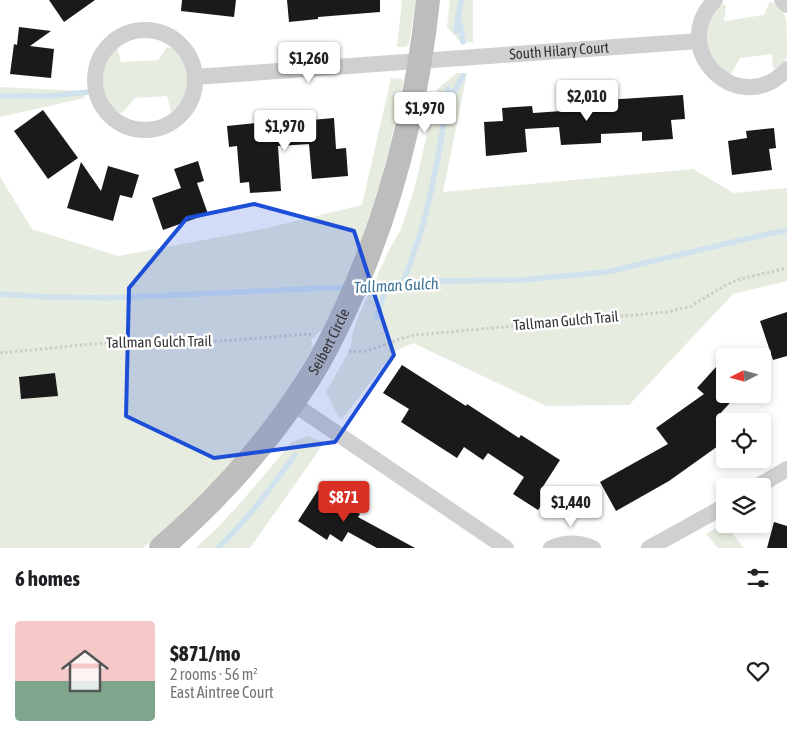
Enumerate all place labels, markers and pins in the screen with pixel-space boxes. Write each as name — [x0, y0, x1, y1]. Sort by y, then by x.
pin: $1,260 — [268, 42, 350, 84]
pin: $2,010 — [546, 80, 628, 122]
pin: $1,970 — [384, 92, 466, 134]
pin: $1,970 — [244, 110, 326, 152]
pin: $871 — [314, 480, 374, 523]
pin: $1,440 — [530, 486, 612, 528]

